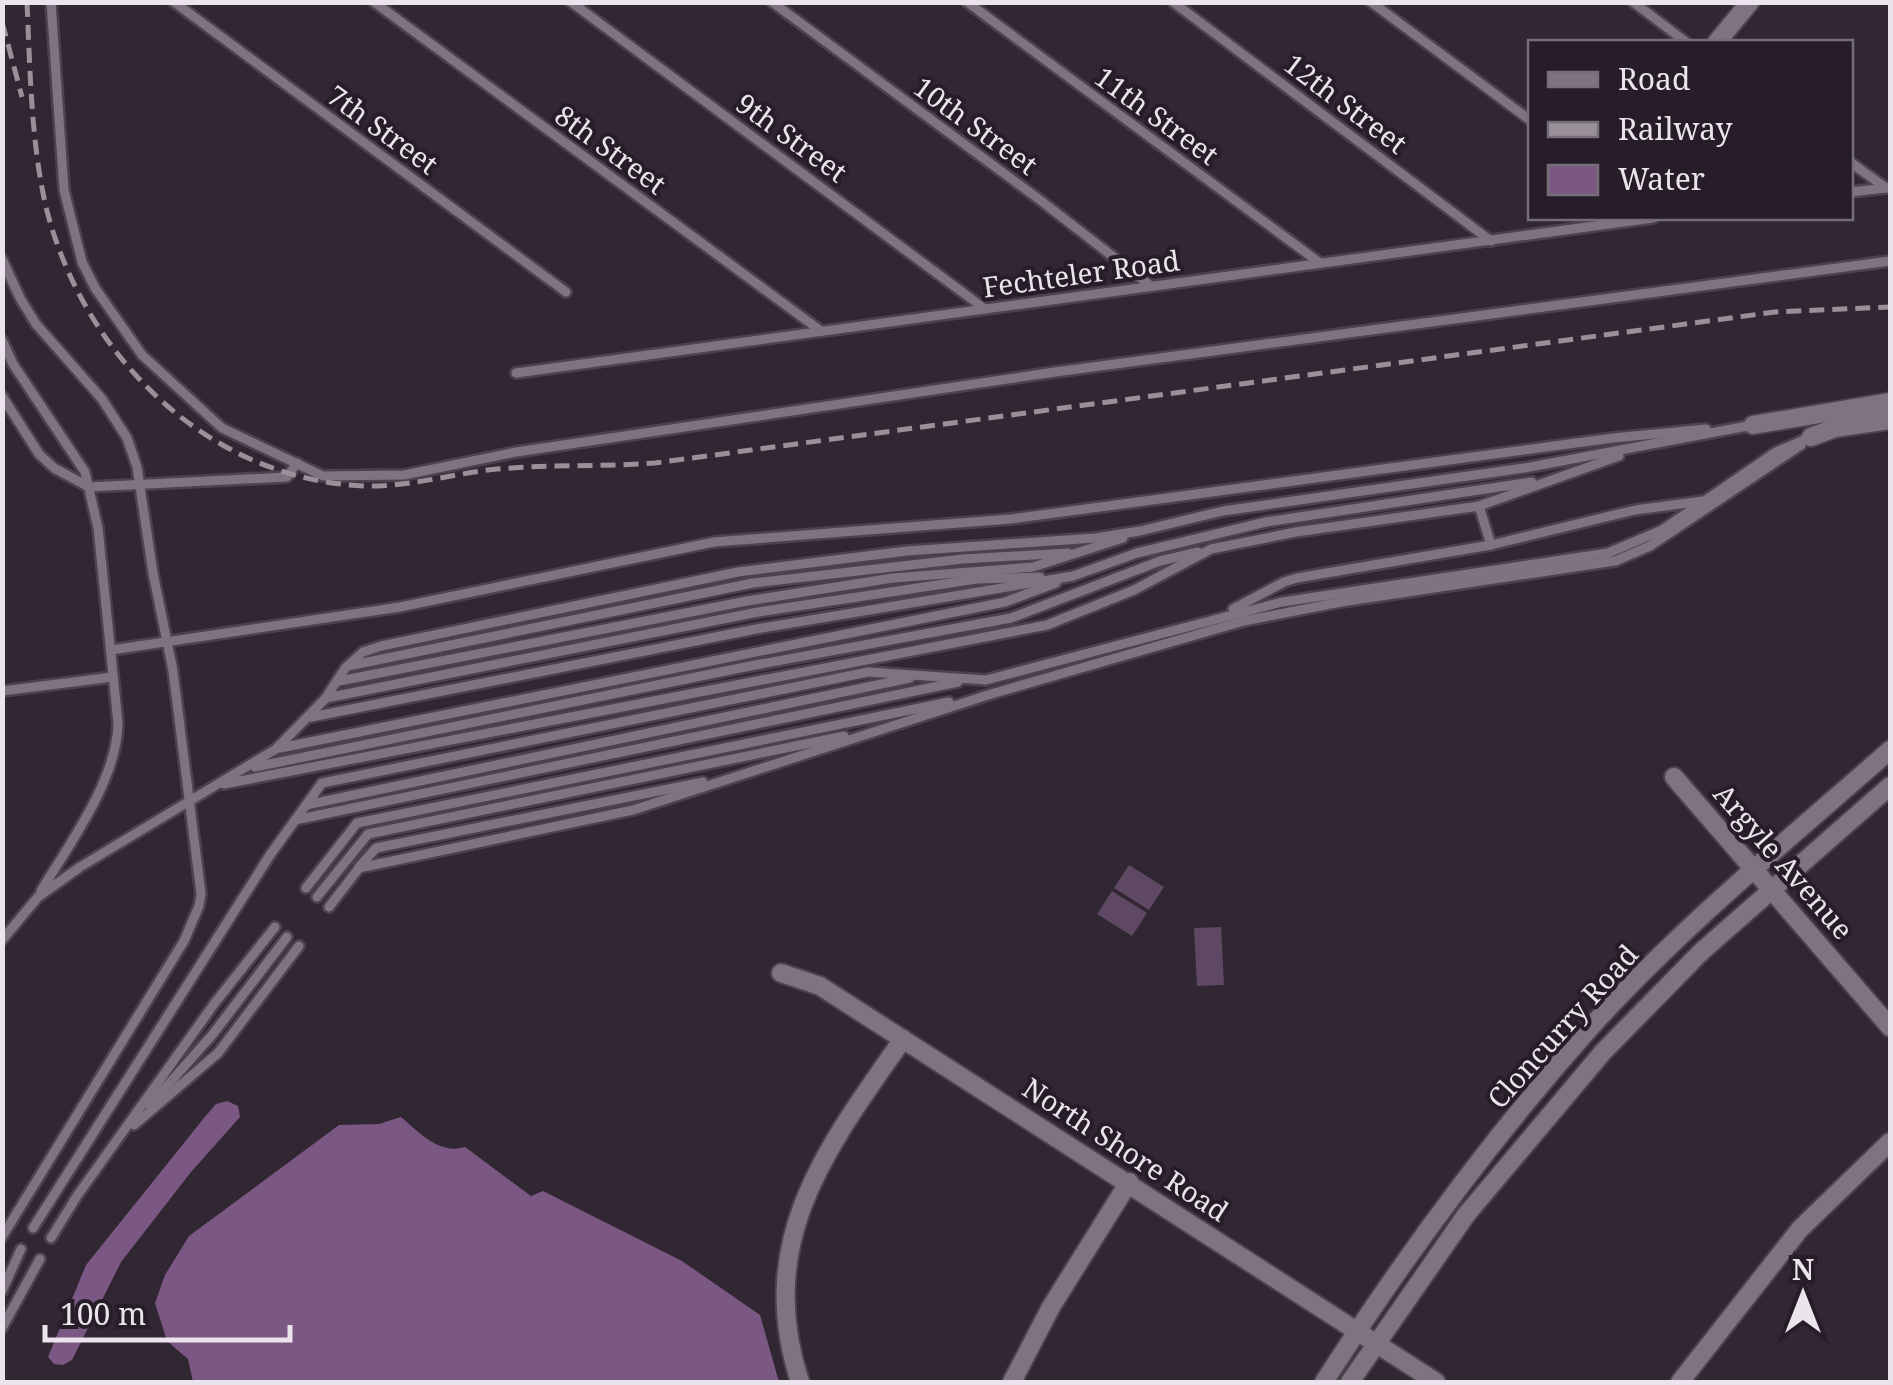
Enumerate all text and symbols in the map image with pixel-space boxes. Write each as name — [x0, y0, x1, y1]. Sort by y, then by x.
legend — [1528, 40, 1853, 220]
street label: 12th Street — [1277, 44, 1415, 162]
street label: 11th Street — [1087, 57, 1227, 173]
text: Road — [1618, 58, 1690, 99]
street label: 10th Street — [906, 67, 1046, 183]
street label: 7th Street — [320, 76, 446, 182]
street label: 9th Street — [729, 84, 855, 190]
street label: 8th Street — [548, 96, 674, 202]
text: Railway — [1618, 108, 1733, 149]
text: Water — [1618, 158, 1705, 199]
street label: Fechteler Road — [980, 240, 1182, 306]
street label: Argyle Avenue — [1706, 775, 1862, 947]
street label: Cloncurry Road — [1478, 936, 1646, 1116]
street label: North Shore Road — [1016, 1068, 1236, 1230]
north arrow — [1753, 1245, 1853, 1345]
text: N — [1792, 1250, 1814, 1288]
scale bar — [45, 1280, 290, 1342]
text: 100 m — [60, 1293, 146, 1334]

